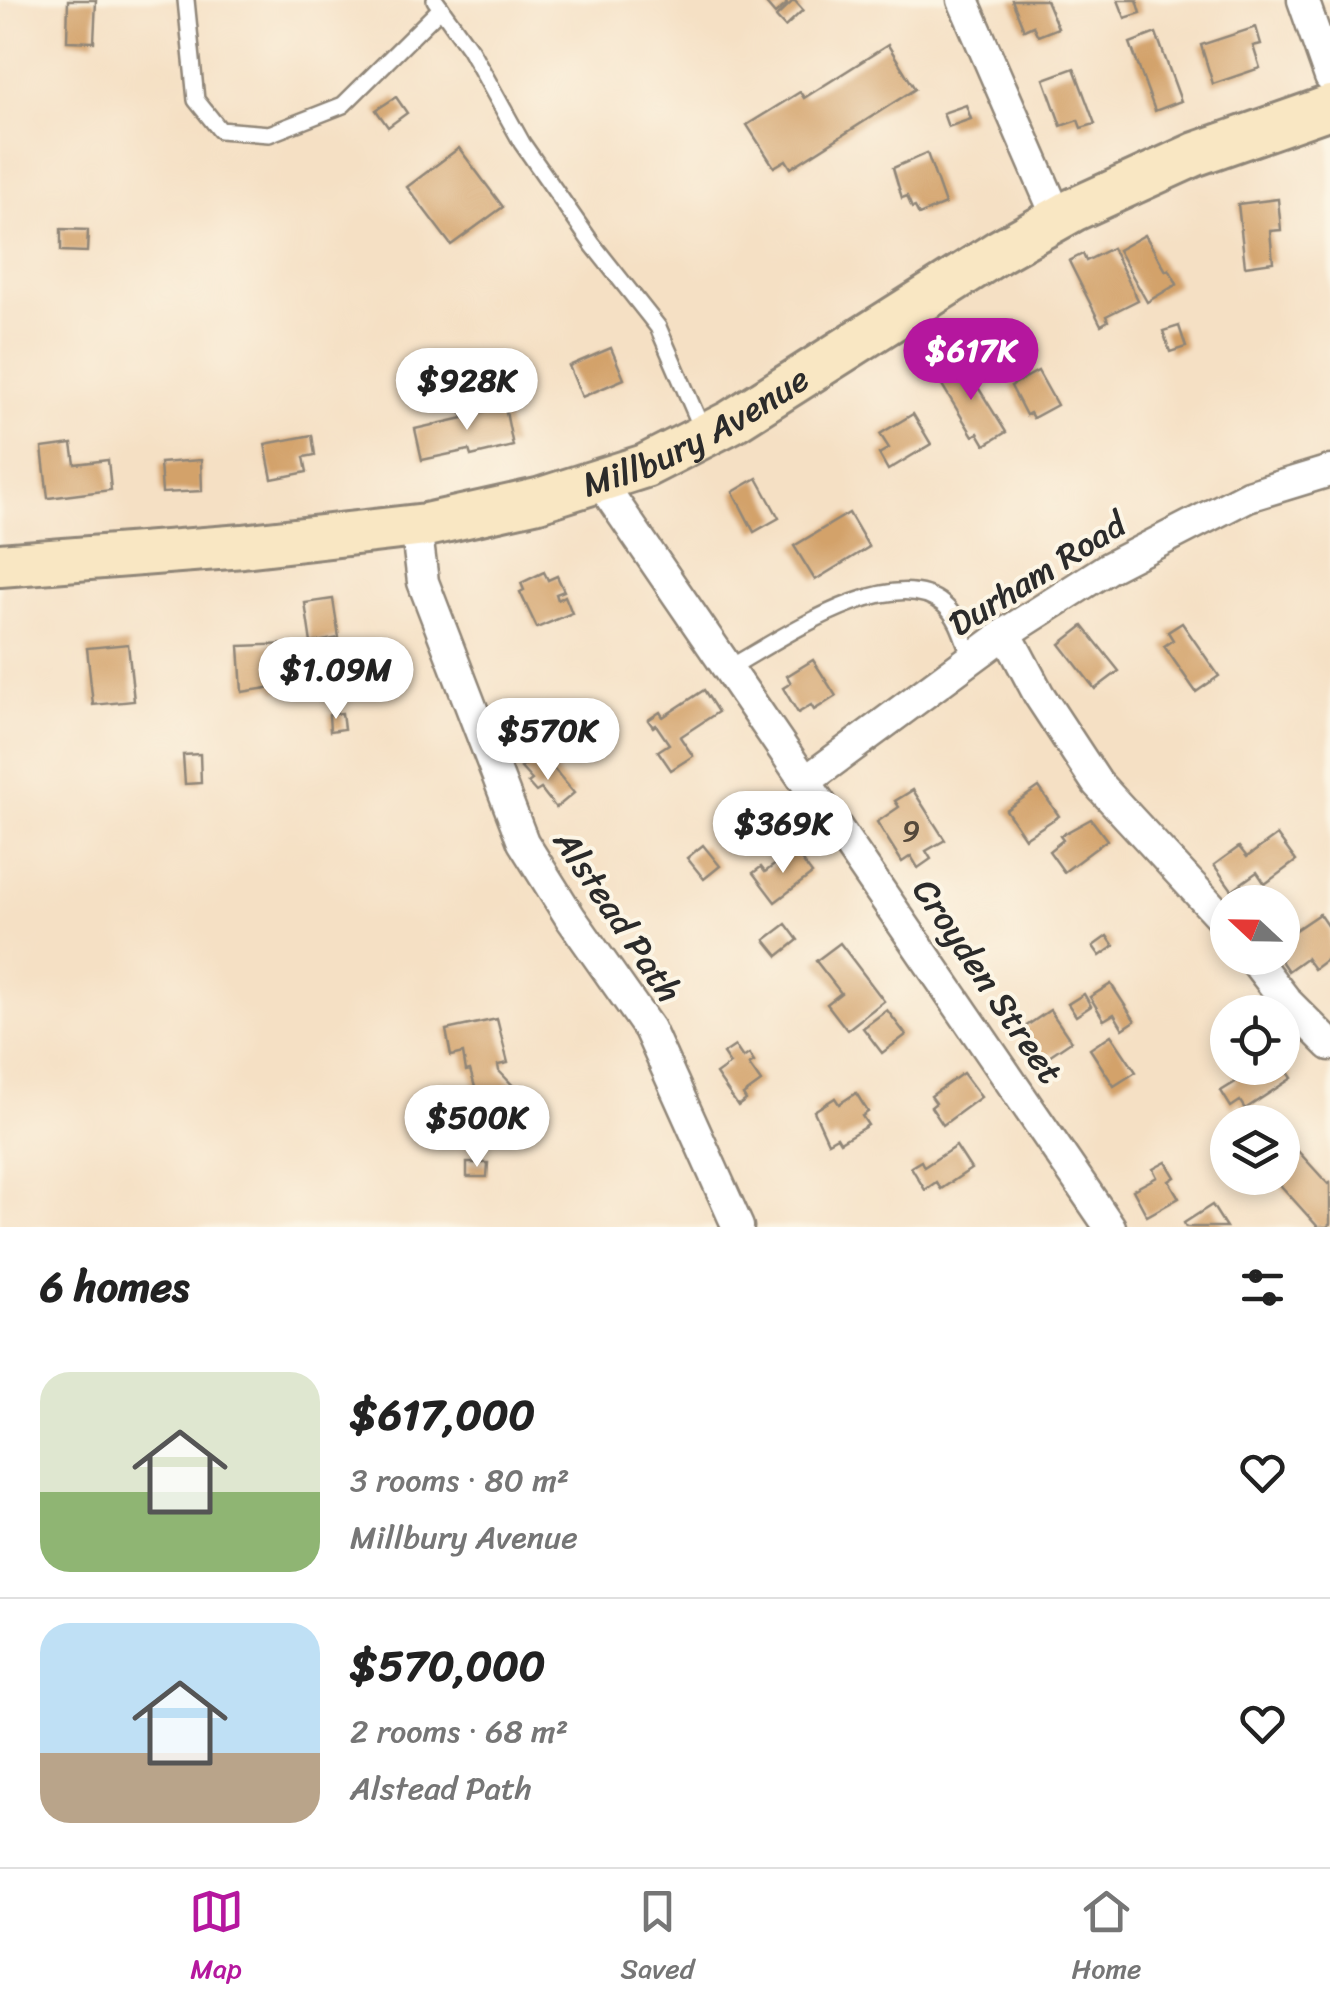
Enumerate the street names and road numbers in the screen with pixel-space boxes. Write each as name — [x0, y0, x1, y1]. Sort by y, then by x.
street label: Millbury Avenue — [574, 349, 822, 515]
street label: Durham Road — [936, 493, 1141, 653]
street label: Alstead Path — [536, 815, 699, 1016]
street label: Croyden Street — [896, 865, 1080, 1097]

